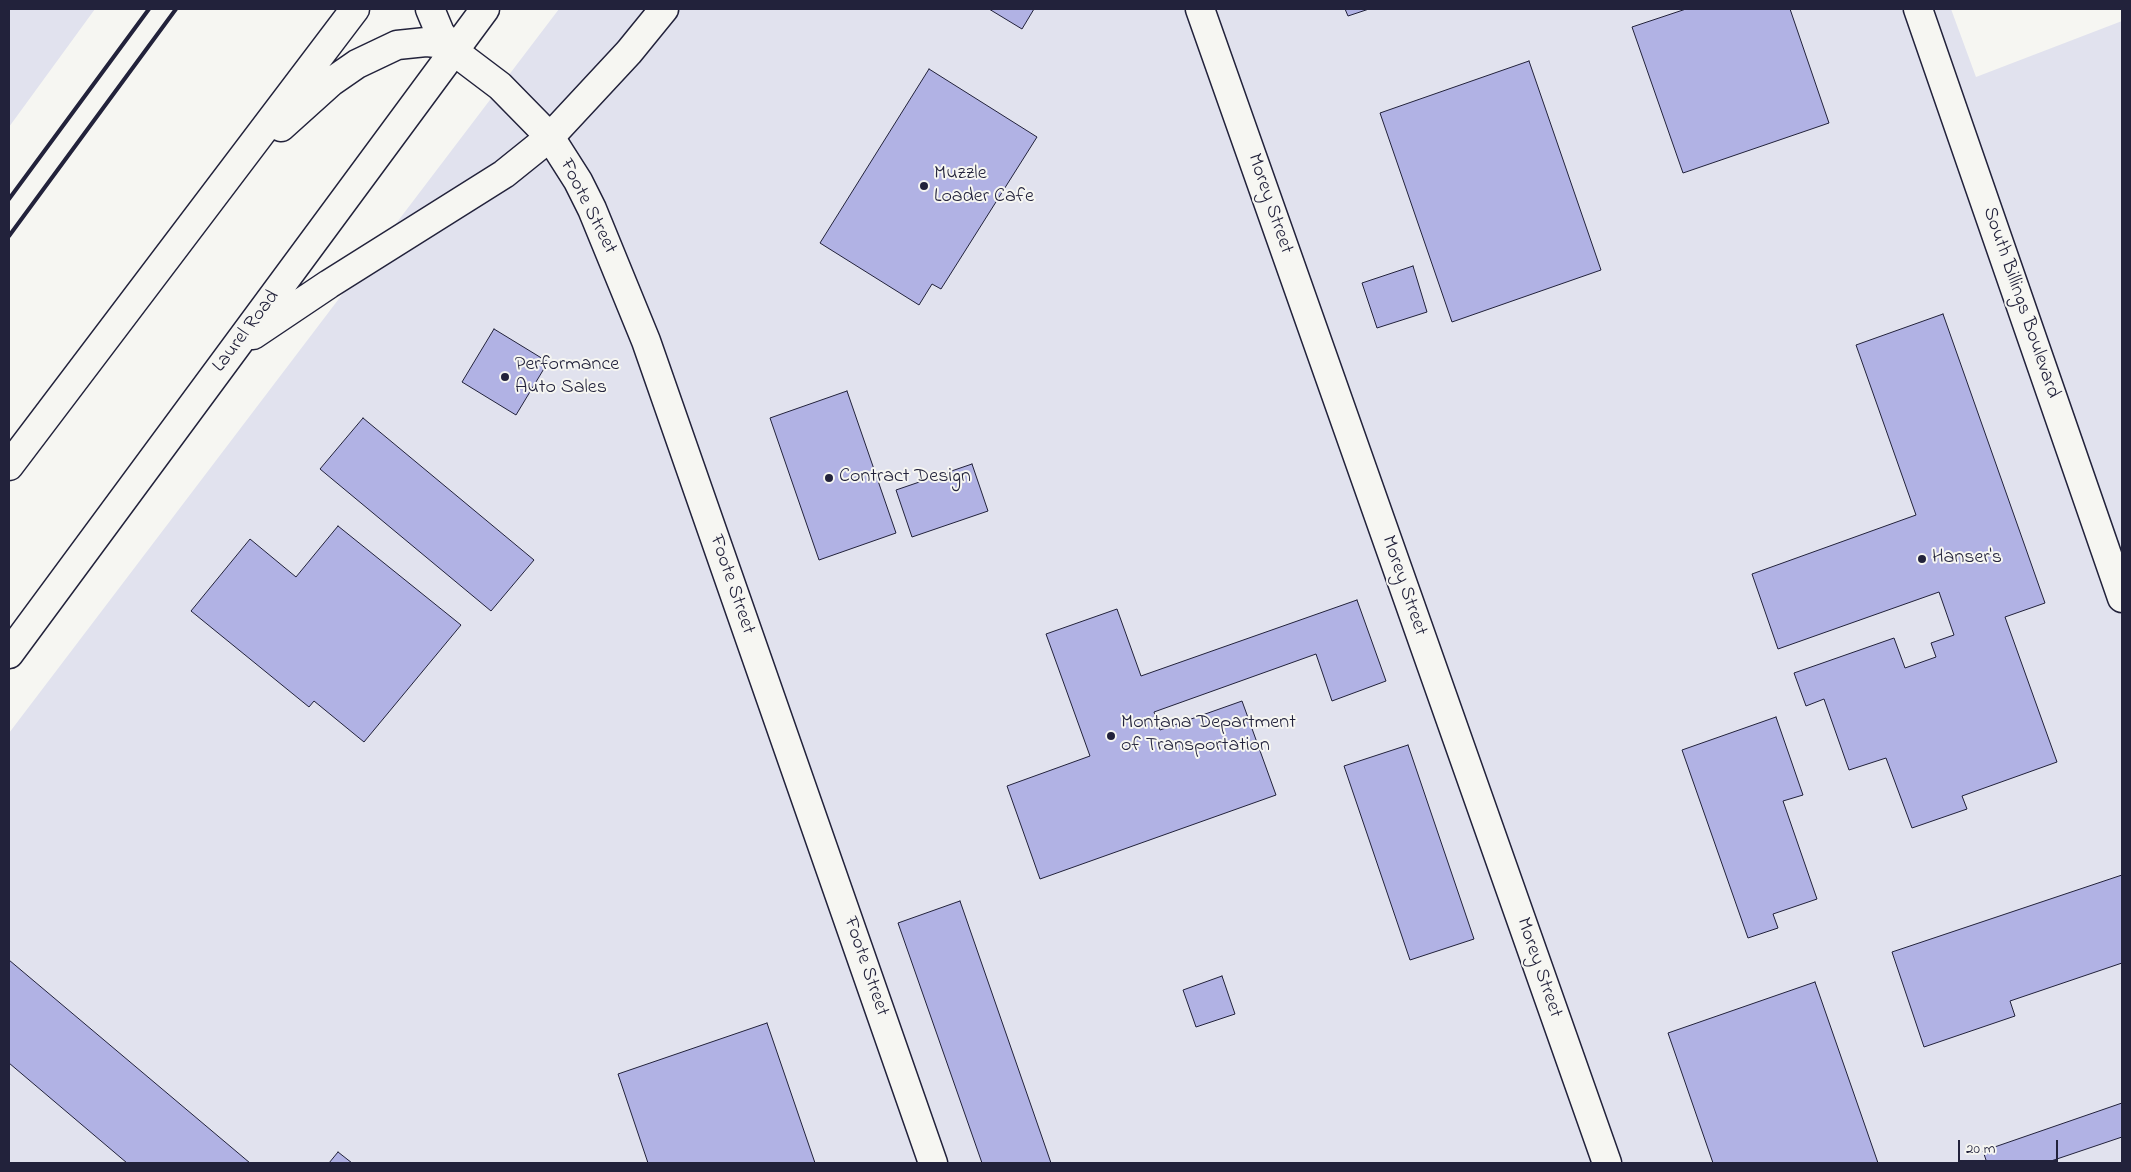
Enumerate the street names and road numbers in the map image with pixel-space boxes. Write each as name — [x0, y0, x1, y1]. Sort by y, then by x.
street label: Morey Street — [1241, 151, 1297, 257]
street label: Foote Street — [553, 156, 621, 258]
street label: South Billings Boulevard — [1976, 204, 2064, 402]
street label: Laurel Road — [208, 286, 286, 378]
street label: Foote Street — [703, 532, 759, 638]
street label: Morey Street — [1375, 533, 1431, 639]
street label: Foote Street — [837, 914, 893, 1020]
street label: Morey Street — [1510, 915, 1566, 1021]

